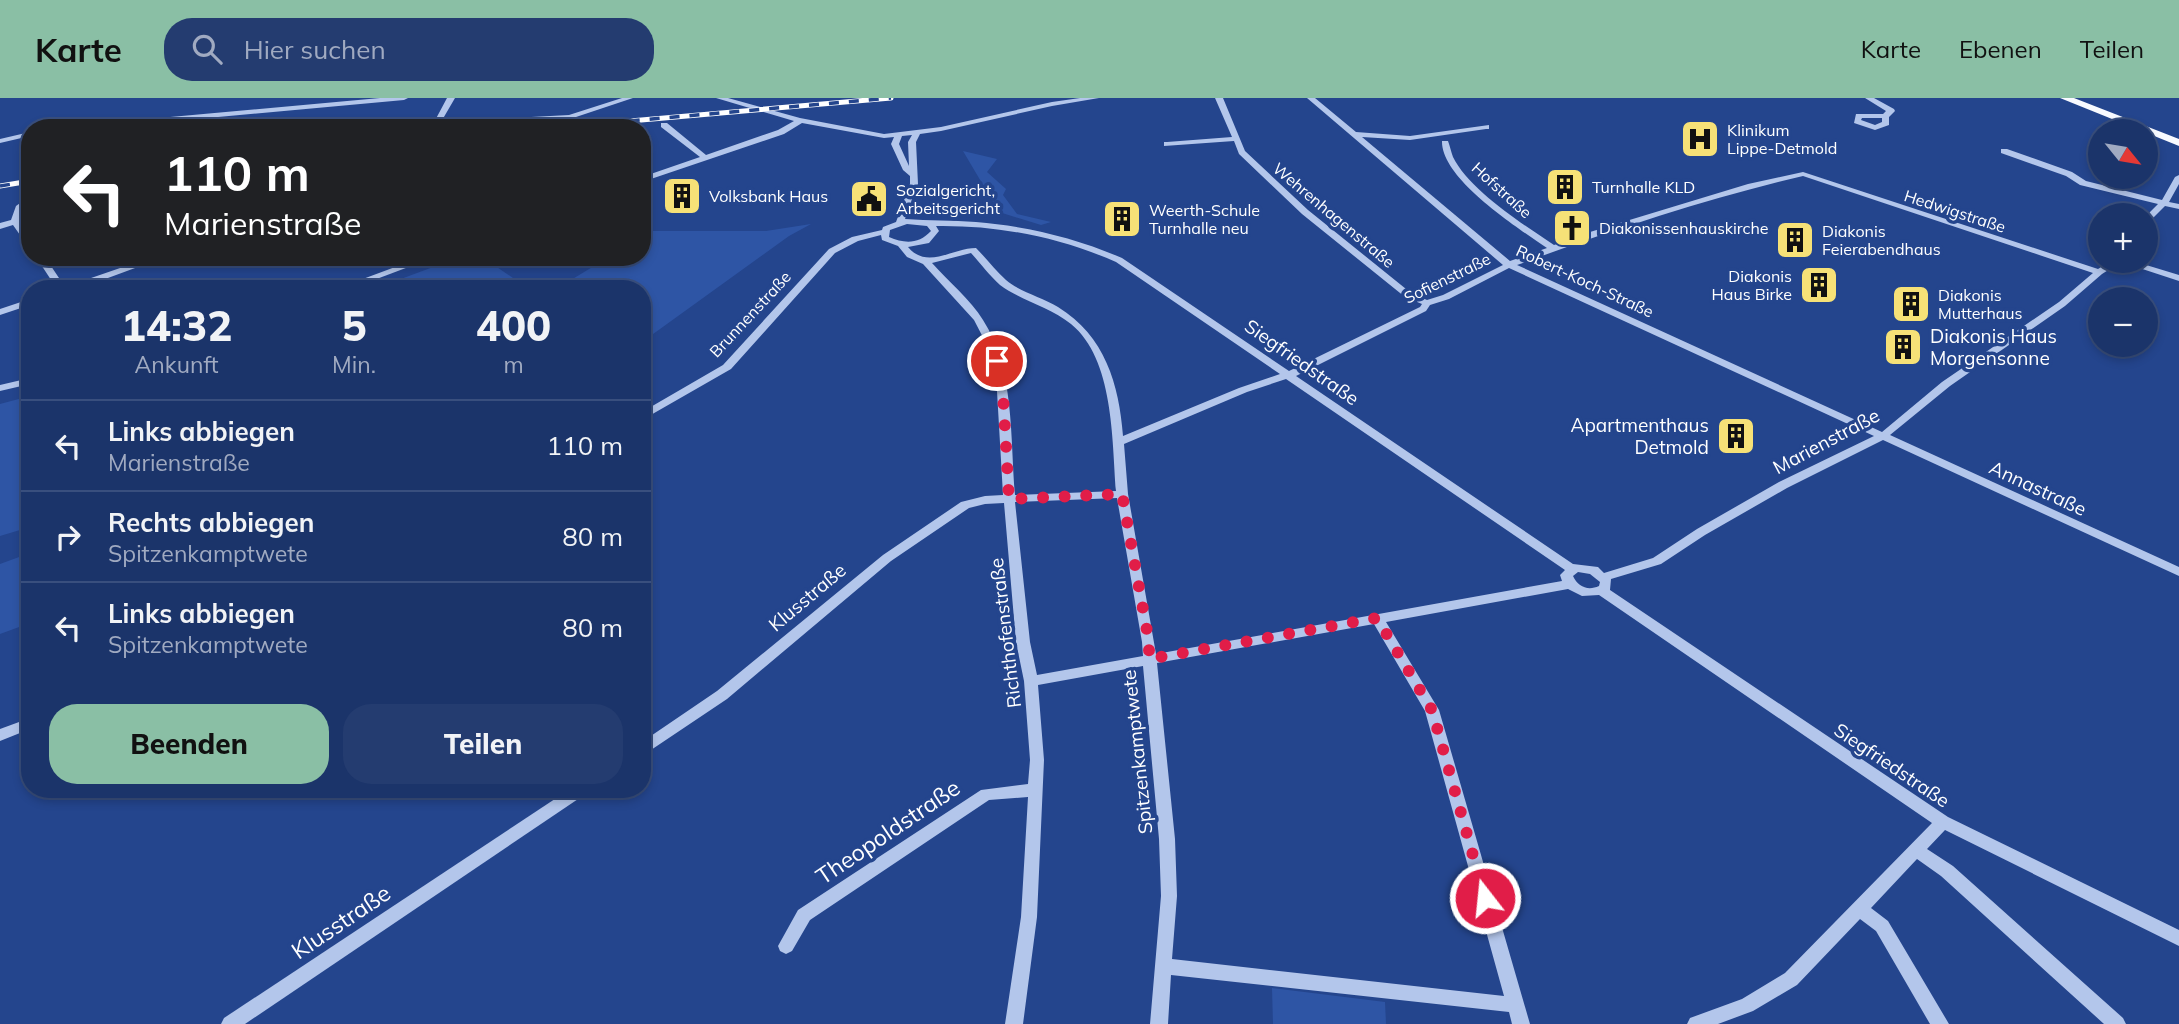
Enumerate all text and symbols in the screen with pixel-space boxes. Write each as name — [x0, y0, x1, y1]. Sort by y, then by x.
search box — [164, 18, 654, 81]
text: Karte — [35, 29, 122, 70]
icon: search — [188, 30, 226, 68]
text: Hier suchen — [244, 33, 386, 66]
text: Karte — [1861, 34, 1921, 64]
text: Ebenen — [1959, 34, 2042, 64]
text: Teilen — [2080, 34, 2144, 64]
hospital icon: Klinikum Lippe-Detmold — [1679, 118, 1721, 160]
north arrow — [2088, 119, 2158, 189]
map controls — [2088, 119, 2158, 357]
place label: Klinikum Lippe-Detmold — [1727, 120, 1837, 158]
text: 110 m — [164, 142, 310, 203]
icon: left — [49, 147, 140, 238]
street label: Wehrenhagenstraße — [1269, 158, 1399, 272]
street label: Hofstraße — [1468, 158, 1536, 222]
building icon: Turnhalle KLD — [1544, 166, 1586, 208]
building icon: Volksbank Haus — [661, 175, 703, 217]
place label: Turnhalle KLD — [1592, 177, 1695, 197]
public building icon: Sozialgericht, Arbeitsgericht — [848, 178, 890, 220]
place label: Sozialgericht, Arbeitsgericht — [896, 180, 1000, 218]
street label: Hedwigstraße — [1902, 185, 2008, 237]
place label: Volksbank Haus — [709, 186, 828, 206]
building icon: Weerth-Schule Turnhalle neu — [1101, 198, 1143, 240]
place label: Weerth-Schule Turnhalle neu — [1149, 200, 1260, 238]
text: Marienstraße — [164, 203, 361, 243]
button: + — [2088, 203, 2158, 273]
church icon: Diakonissenhauskirche — [1551, 207, 1593, 249]
place label: Diakonissenhauskirche — [1599, 218, 1769, 238]
building icon: Diakonis Feierabendhaus — [1774, 219, 1816, 261]
place label: Diakonis Feierabendhaus — [1822, 221, 1941, 259]
street label: Robert-Koch-Straße — [1513, 240, 1657, 322]
street label: Sofienstraße — [1400, 248, 1494, 308]
building icon: Diakonis Haus Birke — [1798, 264, 1840, 306]
place label: Diakonis Haus Birke — [1712, 266, 1792, 304]
street label: Brunnenstraße — [705, 267, 795, 361]
building icon: Diakonis Mutterhaus — [1890, 283, 1932, 325]
place label: Diakonis Mutterhaus — [1938, 285, 2023, 323]
button: − — [2088, 287, 2158, 357]
text: 14:32 — [121, 299, 232, 352]
text: 5 — [341, 299, 367, 352]
text: 400 — [476, 299, 551, 352]
street label: Siegfriedstraße — [1240, 314, 1364, 410]
place label: Diakonis Haus Morgensonne — [1930, 324, 2057, 370]
building icon: Diakonis Haus Morgensonne — [1882, 326, 1924, 368]
pin — [967, 331, 1027, 391]
icon: arrive — [978, 342, 1016, 380]
text: Ankunft — [134, 350, 219, 379]
text: Min. — [332, 350, 376, 379]
text: m — [503, 350, 524, 379]
street label: Marienstraße — [1769, 403, 1883, 479]
place label: Apartmenthaus Detmold — [1570, 413, 1709, 459]
text: Links abbiegen — [108, 415, 295, 448]
building icon: Apartmenthaus Detmold — [1715, 415, 1757, 457]
icon: left — [49, 427, 87, 465]
text: 110 m — [547, 429, 623, 462]
text: Marienstraße — [108, 448, 250, 477]
street label: Annastraße — [1986, 455, 2090, 521]
text: Rechts abbiegen — [108, 506, 314, 539]
icon: right — [49, 518, 87, 556]
text: 80 m — [562, 520, 623, 553]
text: Spitzenkamptwete — [108, 539, 308, 568]
street label: Richthofenstraße — [984, 557, 1026, 709]
street label: Klusstraße — [763, 558, 851, 636]
text: Links abbiegen — [108, 597, 295, 630]
icon: left — [49, 609, 87, 647]
text: 80 m — [562, 611, 623, 644]
text: Spitzenkamptwete — [108, 630, 308, 659]
street label: Spitzenkamptwete — [1116, 669, 1158, 835]
button: Beenden — [49, 704, 329, 784]
button: Teilen — [343, 704, 623, 784]
street label: Siegfriedstraße — [1830, 718, 1954, 812]
street label: Theopoldstraße — [810, 773, 965, 890]
position arrow — [1448, 861, 1522, 935]
street label: Klusstraße — [286, 878, 396, 965]

